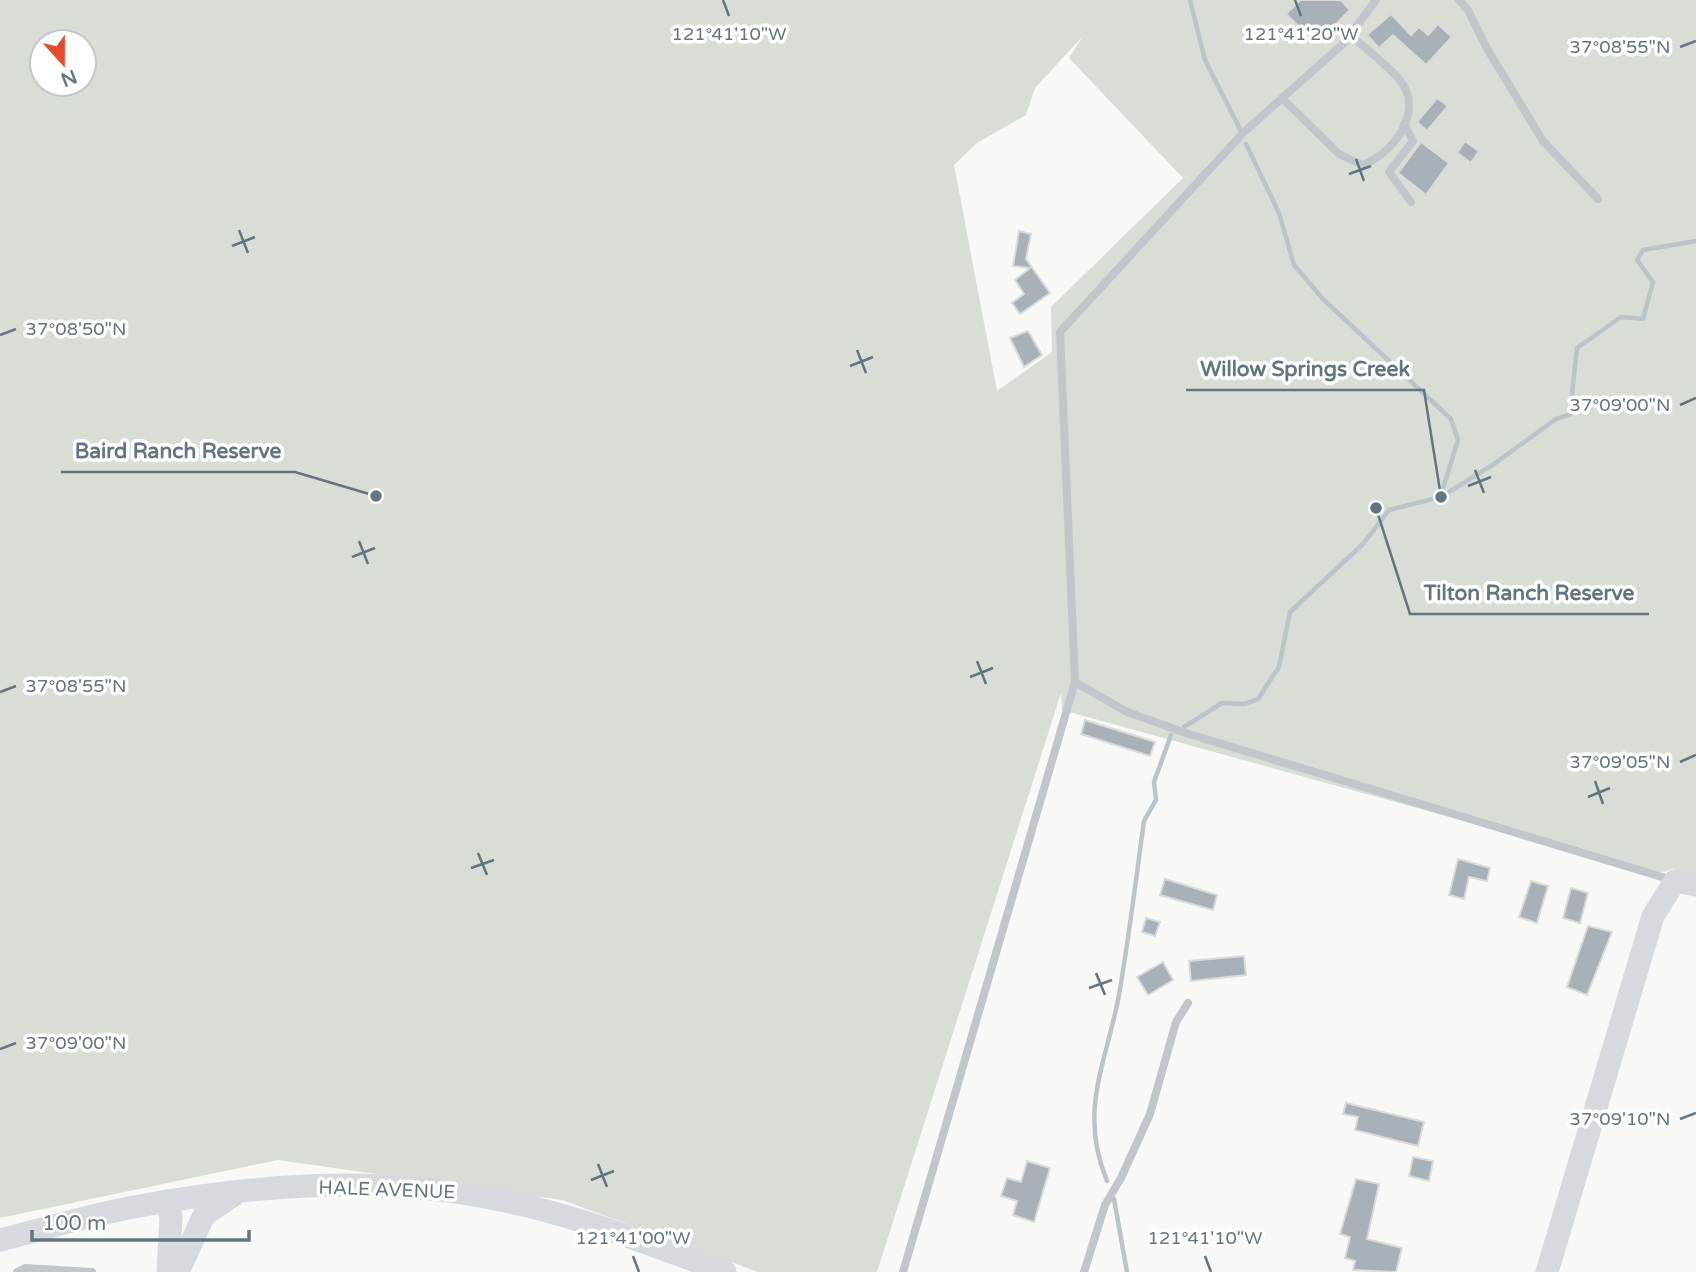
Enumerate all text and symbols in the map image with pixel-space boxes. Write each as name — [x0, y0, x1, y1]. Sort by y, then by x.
text: 121°41'10"W — [672, 23, 786, 45]
text: 121°41'20"W — [1244, 23, 1358, 45]
north arrow — [28, 28, 98, 98]
text: 37°08'55"N — [1570, 36, 1670, 58]
text: N — [58, 65, 80, 91]
text: 37°08'50"N — [26, 318, 126, 340]
callout: Willow Springs Creek — [1186, 348, 1424, 390]
text: Willow Springs Creek — [1200, 357, 1410, 382]
text: 37°09'00"N — [1570, 394, 1670, 416]
callout: Baird Ranch Reserve — [61, 430, 295, 472]
text: Baird Ranch Reserve — [75, 439, 281, 464]
callout: Tilton Ranch Reserve — [1410, 572, 1649, 614]
text: Tilton Ranch Reserve — [1423, 581, 1634, 606]
text: 37°08'55"N — [26, 675, 126, 697]
text: 37°09'05"N — [1570, 751, 1670, 773]
text: 37°09'00"N — [26, 1032, 126, 1054]
text: 37°09'10"N — [1570, 1108, 1670, 1130]
street label: HALE AVENUE — [318, 1177, 456, 1203]
scale bar — [32, 1198, 248, 1242]
text: 100 m — [42, 1211, 106, 1236]
text: 121°41'00"W — [576, 1227, 690, 1249]
text: 121°41'10"W — [1148, 1227, 1262, 1249]

